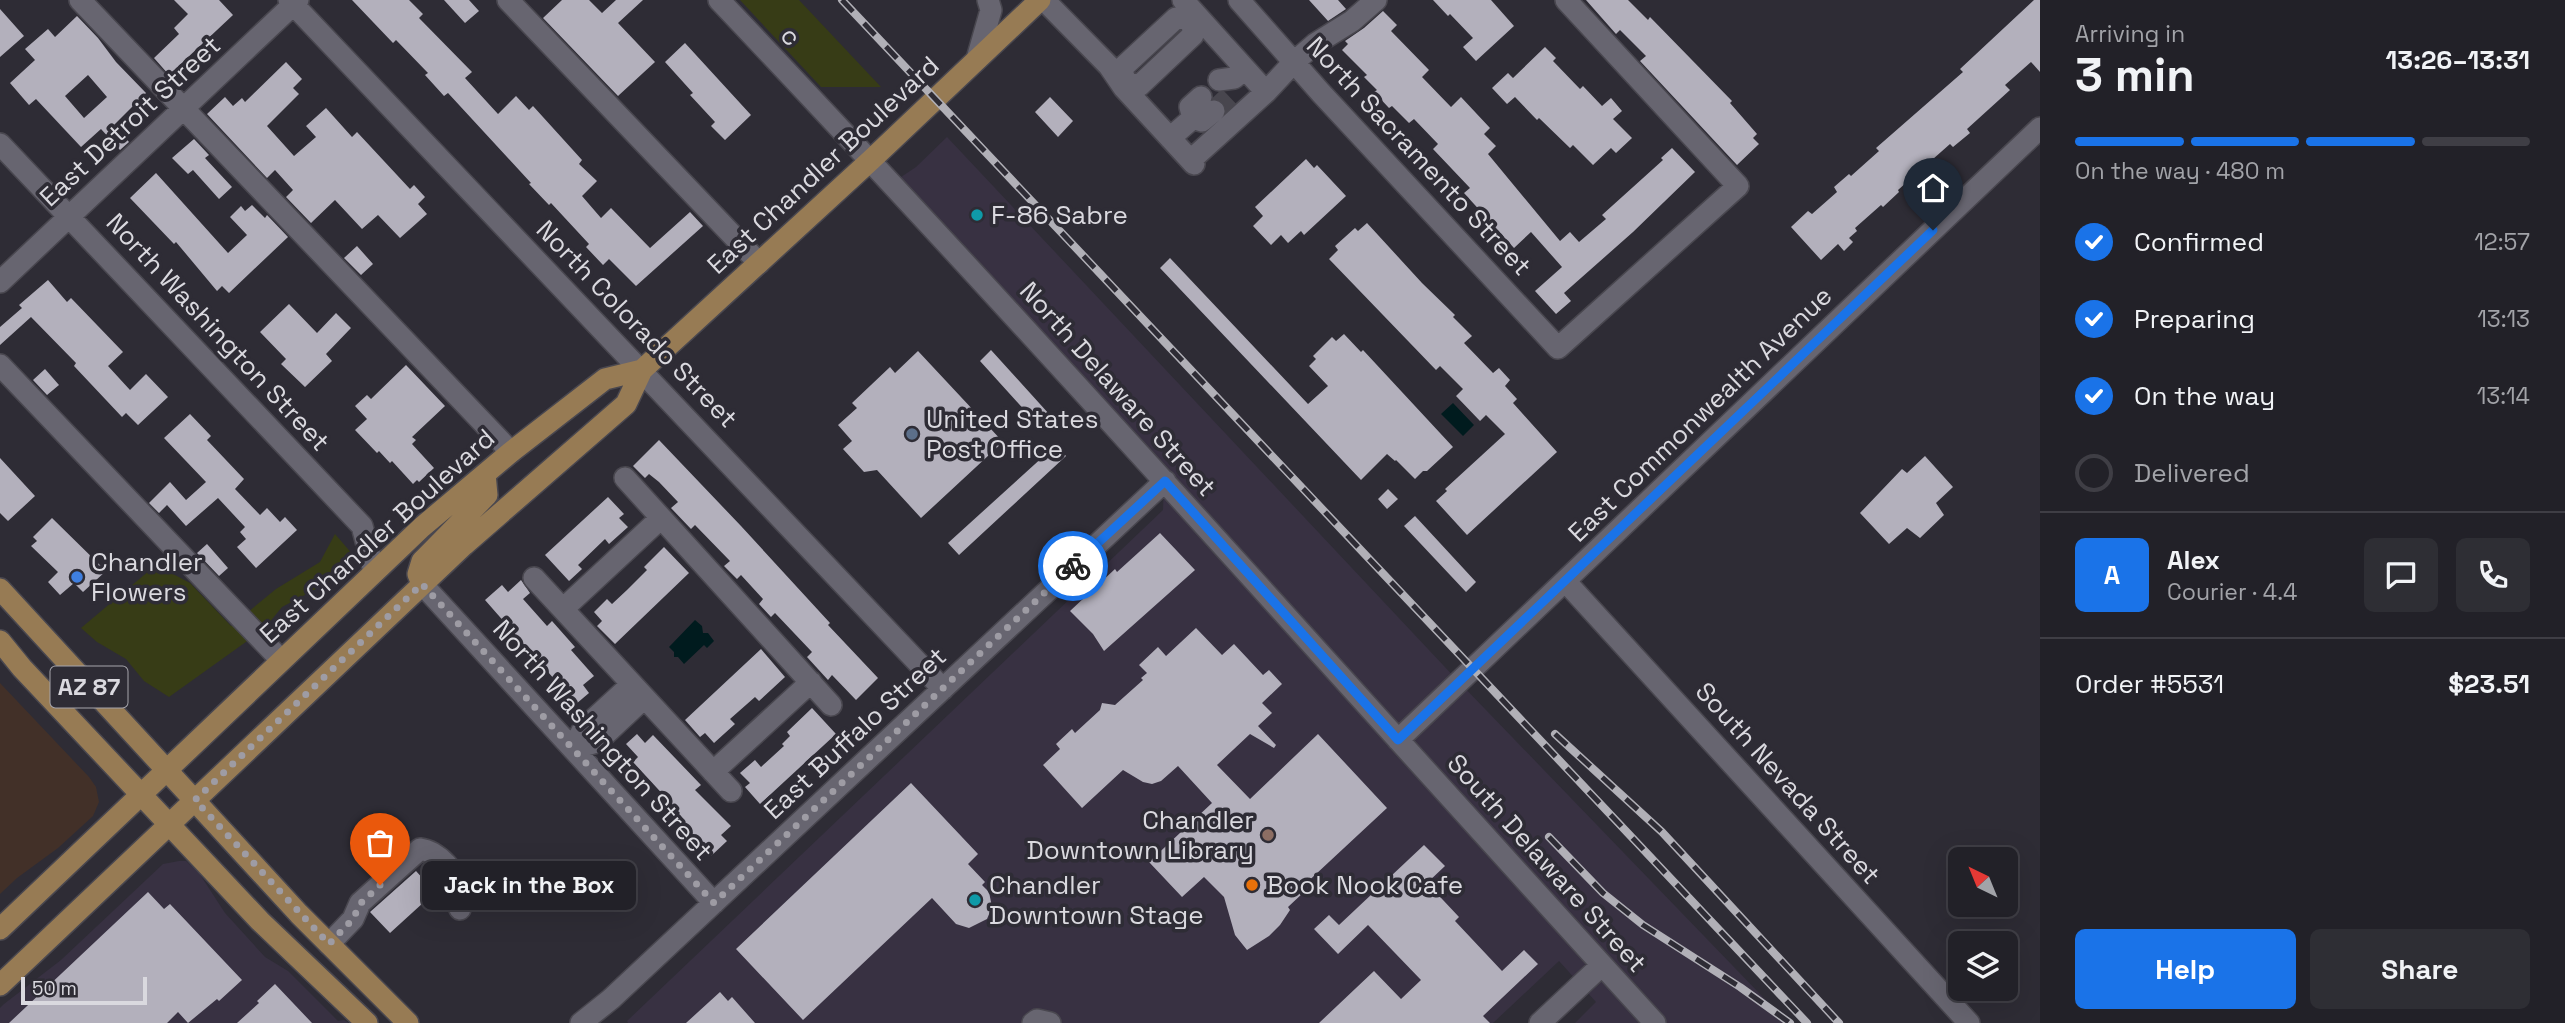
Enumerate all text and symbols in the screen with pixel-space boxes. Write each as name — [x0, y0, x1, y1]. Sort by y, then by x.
street label: c — [773, 19, 809, 53]
text: Arriving in — [2075, 19, 2185, 49]
street label: East Detroit Street — [32, 28, 228, 214]
street label: North Sacramento Street — [1299, 29, 1539, 283]
text: 13:26–13:31 — [2386, 43, 2530, 77]
text: 3 min — [2075, 46, 2195, 104]
street label: East Chandler Boulevard — [700, 49, 946, 281]
text: On the way · 480 m — [2075, 156, 2285, 186]
pin — [1903, 158, 1963, 230]
icon: home — [1914, 169, 1952, 207]
place label: F-86 Sabre — [991, 198, 1128, 232]
street label: North Washington Street — [99, 206, 337, 458]
marker: F-86 Sabre — [969, 207, 985, 223]
street label: North Colorado Street — [529, 213, 745, 435]
icon: check — [2075, 223, 2113, 261]
text: Confirmed — [2134, 225, 2264, 259]
text: 12:57 — [2474, 227, 2530, 257]
street label: North Delaware Street — [1012, 274, 1224, 504]
street label: East Commonwealth Avenue — [1561, 279, 1839, 549]
icon: check — [2075, 300, 2113, 338]
text: Preparing — [2134, 302, 2255, 336]
text: 13:13 — [2477, 304, 2530, 334]
icon: check — [2075, 377, 2113, 415]
text: On the way — [2134, 379, 2275, 413]
text: 13:14 — [2477, 381, 2530, 411]
place label: United States Post Office — [926, 402, 1098, 466]
street label: East Chandler Boulevard — [252, 421, 502, 651]
marker: United States Post Office — [904, 426, 920, 442]
text: Delivered — [2134, 456, 2250, 490]
courier — [1038, 531, 1108, 601]
button: chat — [2364, 538, 2438, 612]
button: phone — [2456, 538, 2530, 612]
text: Alex — [2167, 543, 2220, 577]
place label: Chandler Flowers — [91, 545, 203, 609]
icon: bike — [1054, 547, 1092, 585]
text: A — [2104, 558, 2120, 592]
marker: Chandler Flowers — [69, 569, 85, 585]
text: Courier · 4.4 — [2167, 577, 2297, 607]
street label: North Washington Street — [486, 612, 720, 868]
street label: East Buffalo Street — [756, 639, 954, 827]
road number: AZ 87 — [50, 666, 128, 708]
text: Order #5531 — [2075, 667, 2224, 701]
text: $23.51 — [2448, 667, 2530, 701]
street label: South Nevada Street — [1688, 675, 1888, 891]
street label: South Delaware Street — [1440, 747, 1654, 979]
place label: Chandler Downtown Library — [1026, 803, 1254, 867]
pin — [350, 813, 410, 885]
icon: bag — [361, 824, 399, 862]
marker: Chandler Downtown Library — [1260, 827, 1276, 843]
north arrow — [1948, 847, 2018, 917]
map controls — [1948, 847, 2018, 1001]
callout: Jack in the Box — [422, 860, 636, 910]
place label: Chandler Downtown Stage — [989, 868, 1204, 932]
place label: Book Nook Cafe — [1266, 868, 1463, 902]
text: Jack in the Box — [444, 870, 614, 900]
marker: Book Nook Cafe — [1244, 877, 1260, 893]
marker: Chandler Downtown Stage — [967, 892, 983, 908]
button: Help — [2075, 929, 2296, 1009]
button: Share — [2310, 929, 2530, 1009]
button: layers — [1948, 931, 2018, 1001]
scale bar — [21, 974, 147, 1006]
text: 50 m — [32, 976, 77, 1001]

